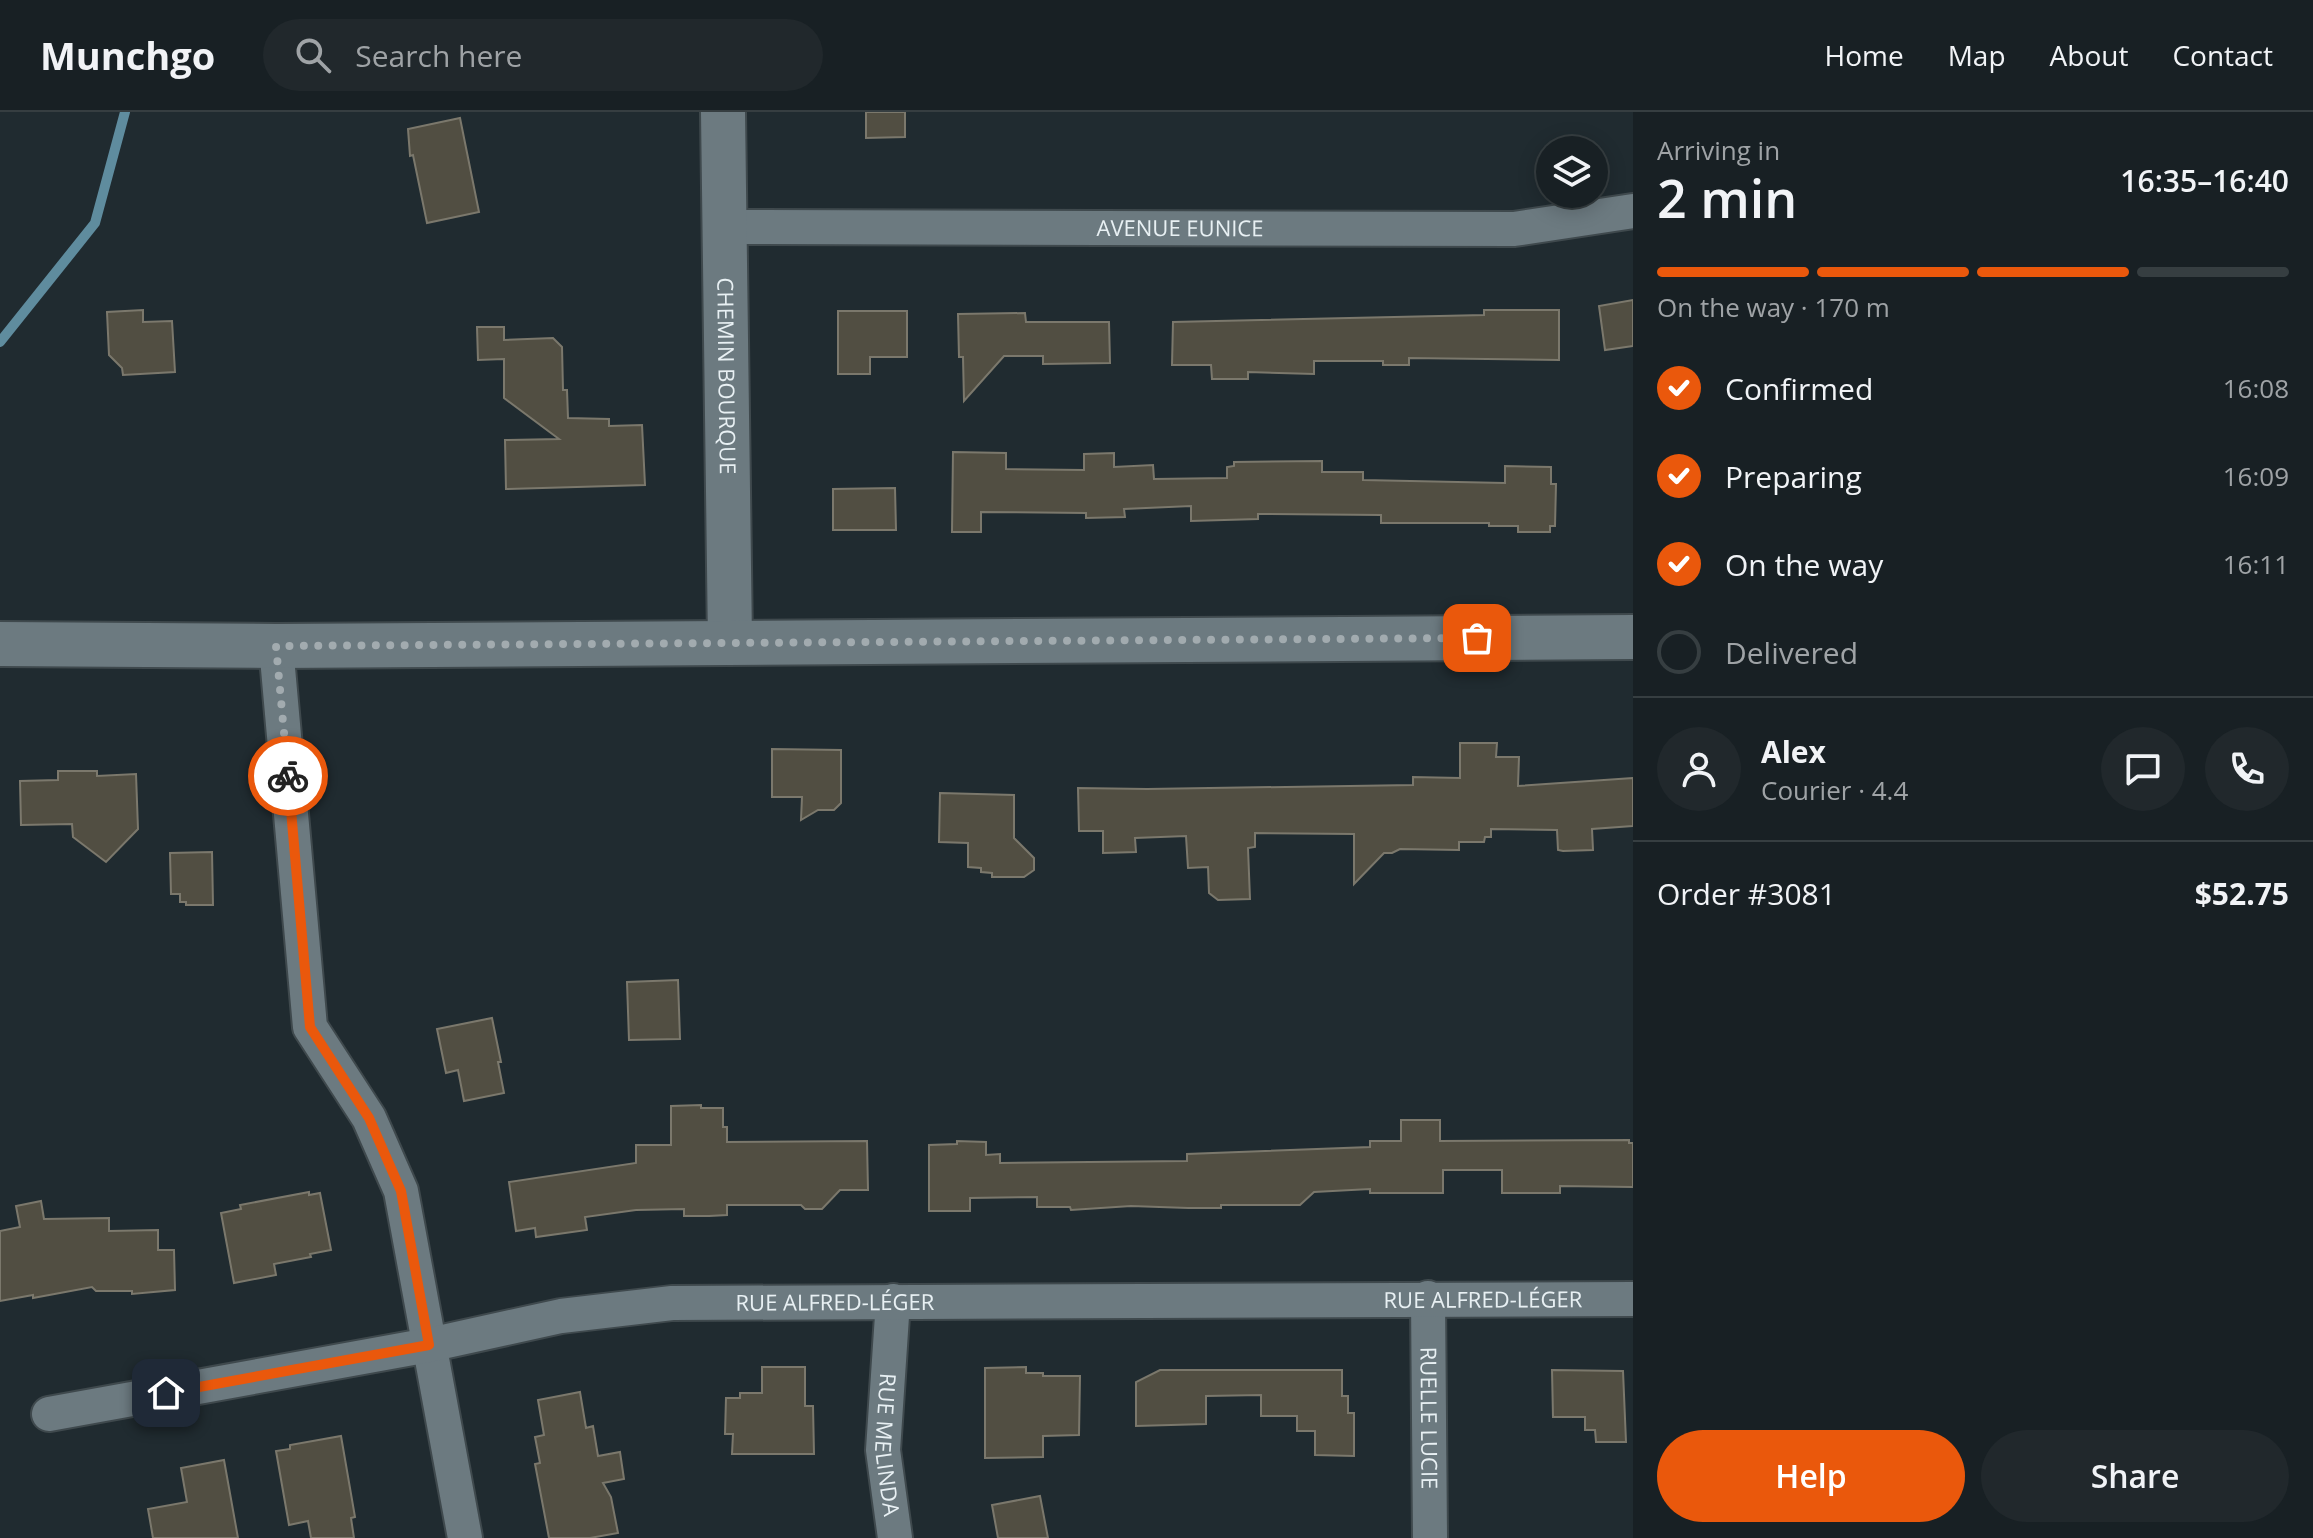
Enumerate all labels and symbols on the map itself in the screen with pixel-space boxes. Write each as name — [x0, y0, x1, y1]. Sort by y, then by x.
street label: AVENUE EUNICE — [1096, 212, 1264, 242]
street label: CHEMIN BOURQUE — [711, 277, 744, 475]
pin — [1443, 604, 1511, 672]
courier — [248, 736, 328, 816]
street label: RUE ALFRED-LÉGER — [1383, 1283, 1583, 1314]
street label: RUE ALFRED-LÉGER — [735, 1286, 935, 1317]
street label: RUELLE LUCIE — [1414, 1347, 1446, 1489]
pin — [132, 1359, 200, 1427]
street label: RUE MELINDA — [869, 1372, 908, 1518]

